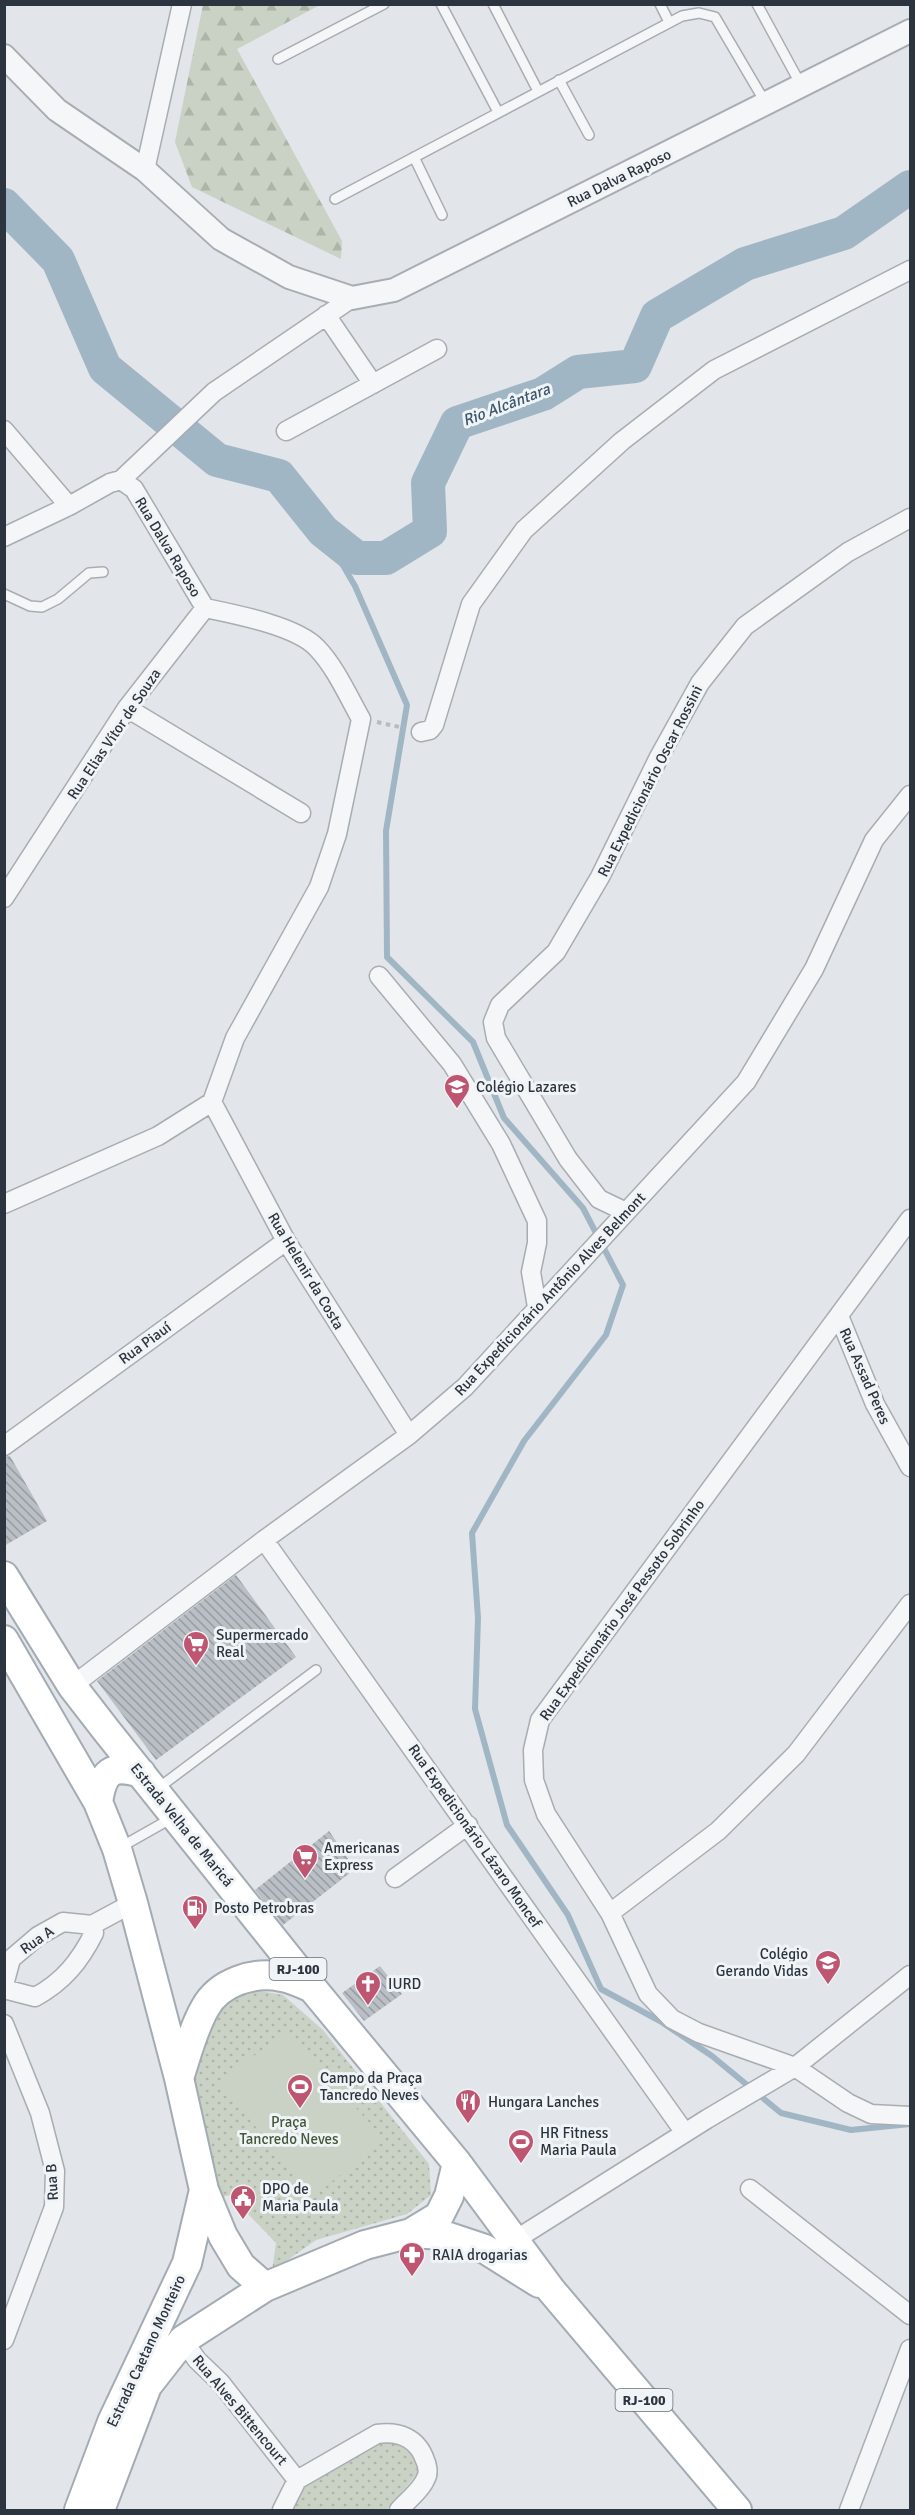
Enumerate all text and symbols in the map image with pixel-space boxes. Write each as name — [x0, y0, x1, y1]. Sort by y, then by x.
street label: Rua Dalva Raposo — [564, 145, 674, 211]
water label: Rio Alcântara — [460, 379, 554, 431]
street label: Rua Dalva Raposo — [131, 494, 205, 600]
street label: Rua Elias Vítor de Souza — [64, 665, 164, 803]
street label: Rua Expedicionário Oscar Rossini — [594, 682, 706, 880]
school or university icon: Colégio Lazares — [442, 1072, 472, 1110]
place label: Colégio Lazares — [476, 1078, 577, 1096]
street label: Rua Expedicionário Antônio Alves Belmont — [451, 1189, 649, 1399]
street label: Rua Helenir da Costa — [264, 1209, 348, 1333]
street label: Rua Piauí — [115, 1318, 175, 1368]
street label: Rua Assad Peres — [836, 1325, 895, 1427]
street label: Rua Expedicionário José Pessoto Sobrinho — [536, 1496, 708, 1724]
place label: Supermercado Real — [216, 1626, 309, 1661]
supermarket icon: Supermercado Real — [181, 1629, 211, 1667]
street label: Rua Expedicionário Lázaro Moncef — [405, 1741, 546, 1932]
street label: Estrada Velha de Maricá — [127, 1760, 237, 1890]
place label: Americanas Express — [324, 1839, 400, 1874]
supermarket icon: Americanas Express — [290, 1842, 320, 1880]
fuel station icon: Posto Petrobras — [180, 1893, 210, 1931]
place label: Posto Petrobras — [214, 1899, 314, 1917]
street label: Rua A — [17, 1922, 57, 1958]
place label: Colégio Gerando Vidas — [716, 1945, 808, 1980]
school or university icon: Colégio Gerando Vidas — [813, 1948, 843, 1986]
road number: RJ-100 — [270, 1958, 326, 1980]
church icon: IURD — [353, 1969, 383, 2007]
place label: IURD — [388, 1975, 421, 1993]
place label: Campo da Praça Tancredo Neves — [320, 2069, 422, 2104]
sports icon: Campo da Praça Tancredo Neves — [285, 2072, 315, 2110]
restaurant icon: Hungara Lanches — [453, 2087, 483, 2125]
place label: Hungara Lanches — [488, 2093, 600, 2111]
park label: Praça Tancredo Neves — [239, 2113, 339, 2148]
place label: HR Fitness Maria Paula — [540, 2124, 617, 2159]
sports icon: HR Fitness Maria Paula — [506, 2127, 536, 2165]
street label: Rua B — [42, 2163, 62, 2201]
place label: DPO de Maria Paula — [262, 2180, 339, 2215]
public building icon: DPO de Maria Paula — [228, 2183, 258, 2221]
pharmacy icon: RAIA drogarias — [397, 2240, 427, 2278]
place label: RAIA drogarias — [432, 2246, 528, 2264]
street label: Estrada Caetano Monteiro — [103, 2272, 189, 2430]
street label: Rua Alves Bittencourt — [189, 2351, 291, 2469]
road number: RJ-100 — [616, 2389, 672, 2411]

